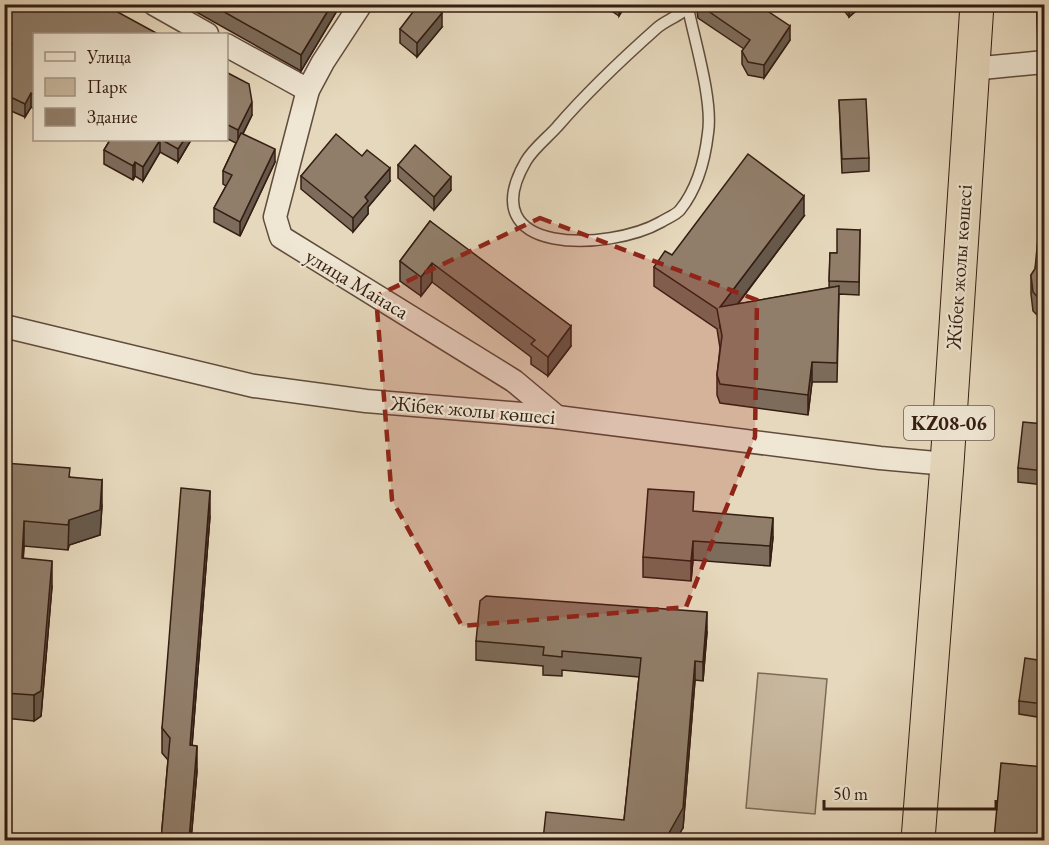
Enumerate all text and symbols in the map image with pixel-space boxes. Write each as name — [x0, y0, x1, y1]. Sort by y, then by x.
legend — [33, 33, 228, 141]
text: Улица — [86, 45, 132, 68]
text: Парк — [87, 75, 127, 98]
text: Здание — [87, 105, 137, 128]
street label: Жібек жолы көшесі — [939, 183, 978, 352]
street label: улица Манаса — [301, 242, 414, 325]
street label: Жібек жолы көшесі — [388, 389, 557, 430]
road number: KZ08-06 — [904, 406, 994, 440]
scale bar — [824, 773, 996, 811]
text: 50 m — [833, 782, 868, 805]

